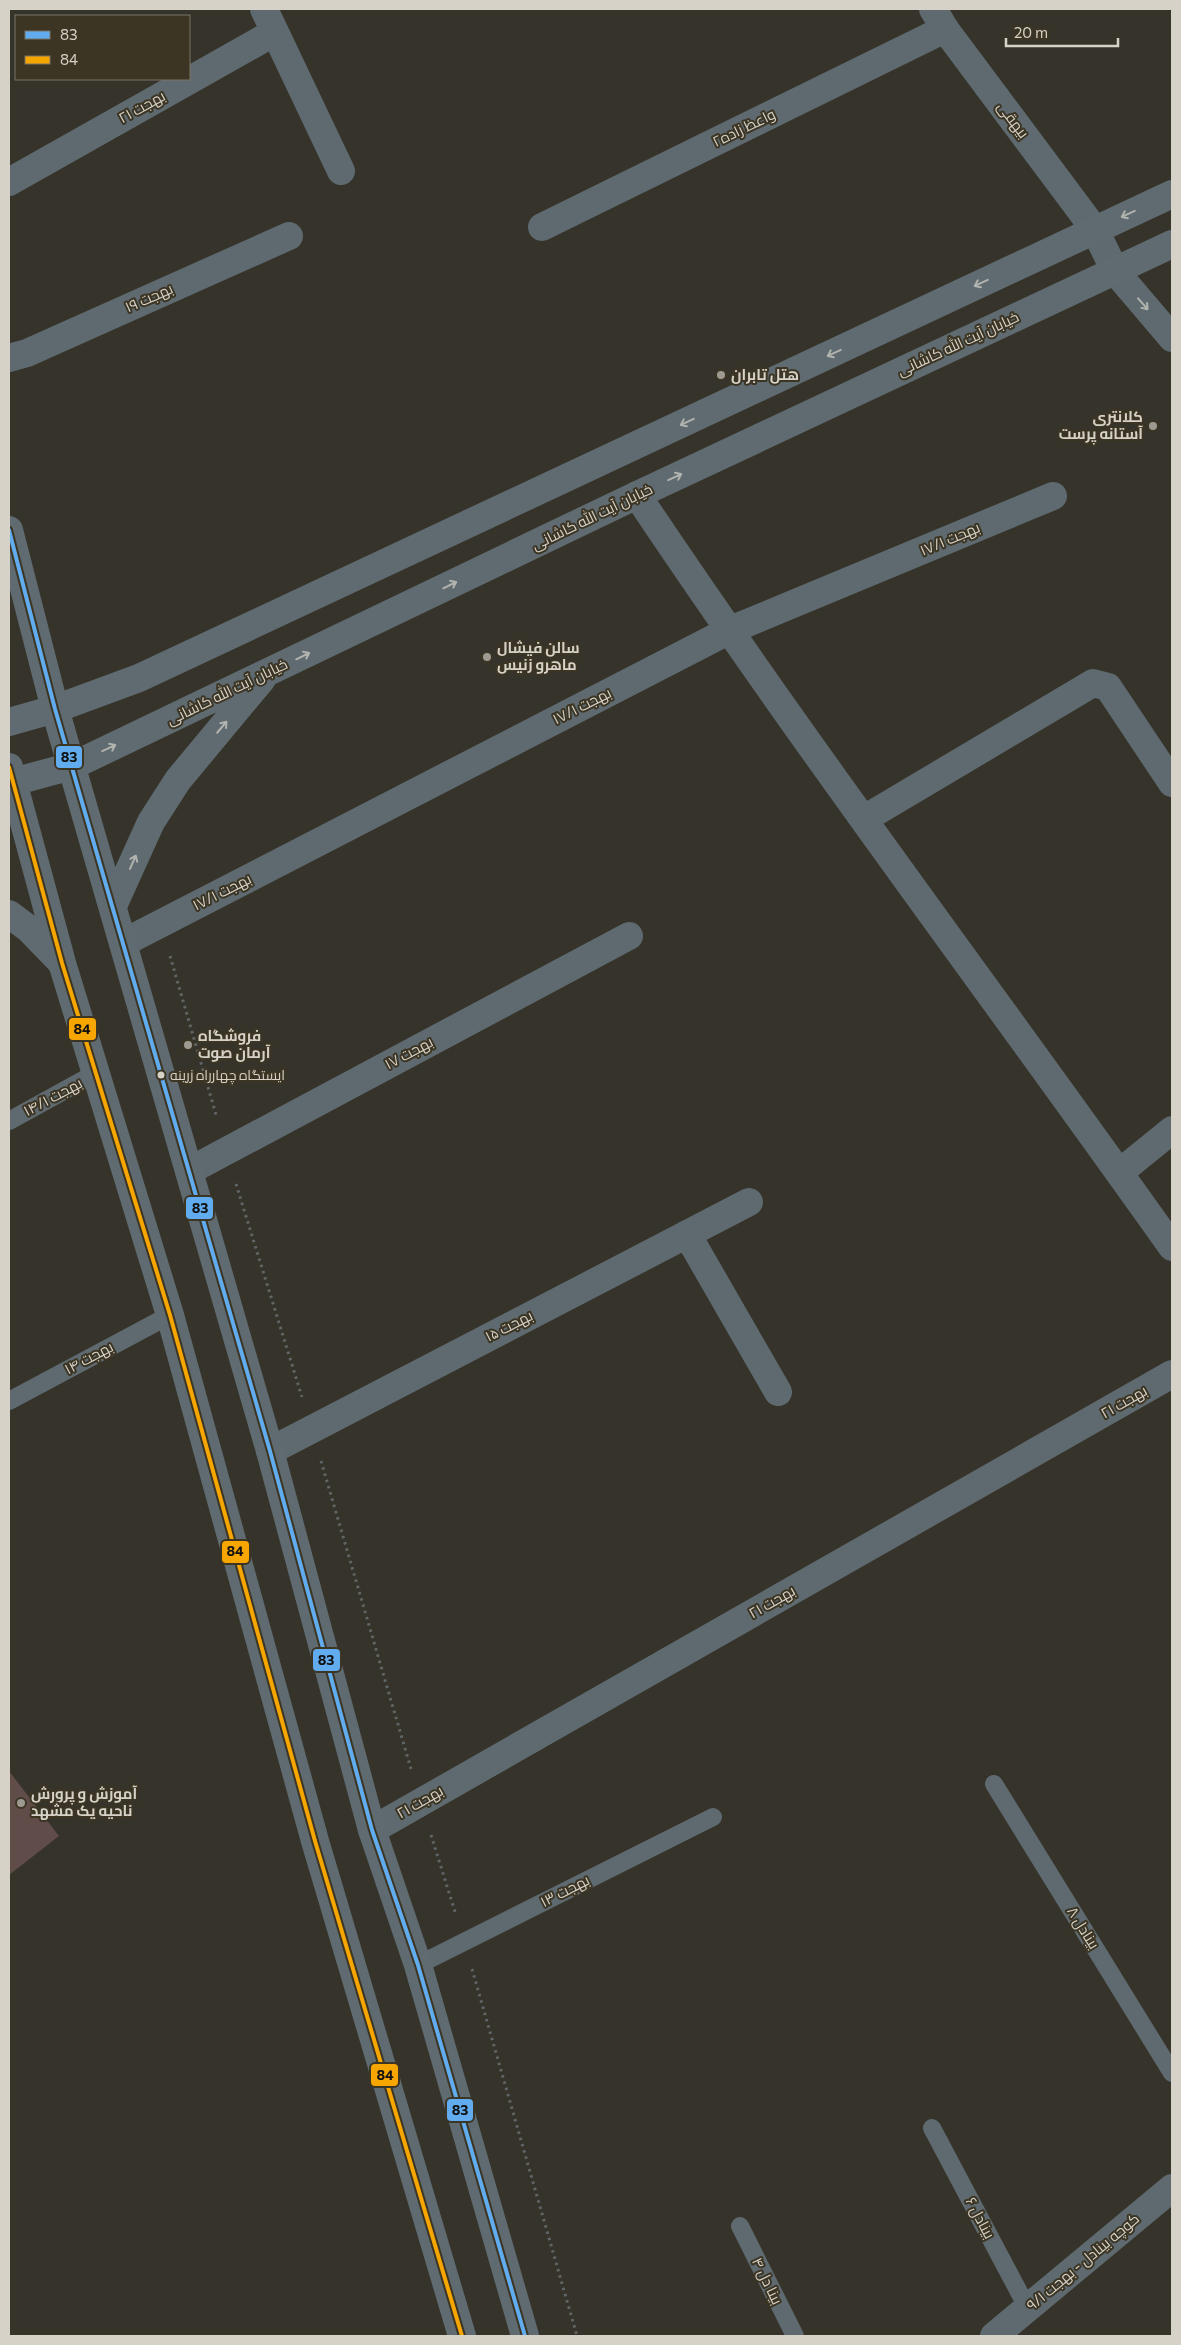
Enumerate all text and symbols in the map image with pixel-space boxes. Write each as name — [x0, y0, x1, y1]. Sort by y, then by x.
legend — [15, 15, 190, 80]
scale bar — [1006, 15, 1118, 47]
text: 20 m — [1014, 23, 1048, 41]
text: 83 — [60, 25, 78, 43]
text: 84 — [60, 50, 78, 68]
street label: بهجت ۲۱ — [115, 86, 169, 128]
street label: بیهقی — [993, 98, 1033, 142]
street label: واعظ زاده۲ — [709, 104, 778, 151]
one-way arrow — [1121, 210, 1136, 220]
street label: بهجت ۱۹ — [122, 279, 176, 317]
one-way arrow — [974, 279, 989, 289]
one-way arrow — [1138, 298, 1149, 311]
street label: خیابان آیت الله کاشانی — [894, 307, 1022, 381]
one-way arrow — [827, 348, 842, 358]
place label: هتل تابران — [731, 365, 799, 384]
marker: هتل تابران — [715, 369, 727, 381]
place label: کلانتری آستانه پرست — [1059, 407, 1143, 445]
one-way arrow — [680, 418, 695, 427]
marker: کلانتری آستانه پرست — [1147, 420, 1159, 432]
one-way arrow — [667, 472, 682, 481]
street label: خیابان آیت الله کاشانی — [528, 479, 656, 555]
street label: بهجت ۱۷/۱ — [917, 517, 983, 561]
one-way arrow — [442, 580, 457, 590]
place label: سالن فیشال ماهرو زنیس — [497, 638, 580, 674]
one-way arrow — [295, 650, 310, 660]
marker: سالن فیشال ماهرو زنیس — [481, 651, 493, 663]
street label: خیابان آیت الله کاشانی — [163, 654, 291, 730]
street label: بهجت ۱۷/۱ — [549, 683, 615, 729]
one-way arrow — [216, 721, 227, 734]
one-way arrow — [101, 743, 116, 752]
line badge: 83 — [55, 745, 83, 769]
text: 83 — [61, 748, 77, 765]
one-way arrow — [128, 855, 138, 870]
street label: بهجت ۱۷/۱ — [189, 869, 255, 915]
line badge: 84 — [68, 1017, 97, 1041]
text: 84 — [73, 1020, 91, 1037]
place label: فروشگاه آرمان صوت — [198, 1026, 271, 1062]
street label: بهجت ۱۷ — [381, 1032, 437, 1074]
marker: فروشگاه آرمان صوت — [182, 1039, 194, 1051]
place label: ایستگاه چهارراه زرینه — [170, 1066, 285, 1085]
marker: ایستگاه چهارراه زرینه — [156, 1070, 166, 1080]
street label: بهجت ۱۴/۱ — [20, 1073, 86, 1121]
line badge: 83 — [185, 1196, 214, 1220]
text: 83 — [192, 1199, 208, 1216]
street label: بهجت ۱۵ — [482, 1306, 536, 1346]
street label: بهجت ۱۴ — [61, 1337, 117, 1379]
street label: بهجت ۲۱ — [1097, 1381, 1151, 1423]
line badge: 84 — [221, 1540, 250, 1564]
text: 84 — [226, 1542, 244, 1559]
street label: بهجت ۲۱ — [745, 1581, 799, 1623]
line badge: 83 — [312, 1648, 341, 1672]
text: 83 — [318, 1651, 334, 1668]
street label: بهجت ۲۱ — [393, 1781, 447, 1823]
place label: آموزش و پرورش ناحیه یک مشهد — [31, 1784, 137, 1820]
marker: آموزش و پرورش ناحیه یک مشهد — [15, 1797, 27, 1809]
street label: بهجت ۱۳ — [537, 1870, 593, 1912]
street label: بینادل ۸ — [1063, 1903, 1104, 1953]
line badge: 84 — [370, 2063, 399, 2087]
text: 84 — [376, 2066, 394, 2083]
line badge: 83 — [446, 2098, 474, 2122]
text: 83 — [452, 2101, 468, 2118]
street label: بینادل ۶ — [962, 2194, 999, 2242]
street label: کوچه بینادل - بهجت ۹/۱ — [1022, 2209, 1144, 2315]
street label: بینا دل ۴ — [748, 2254, 787, 2308]

